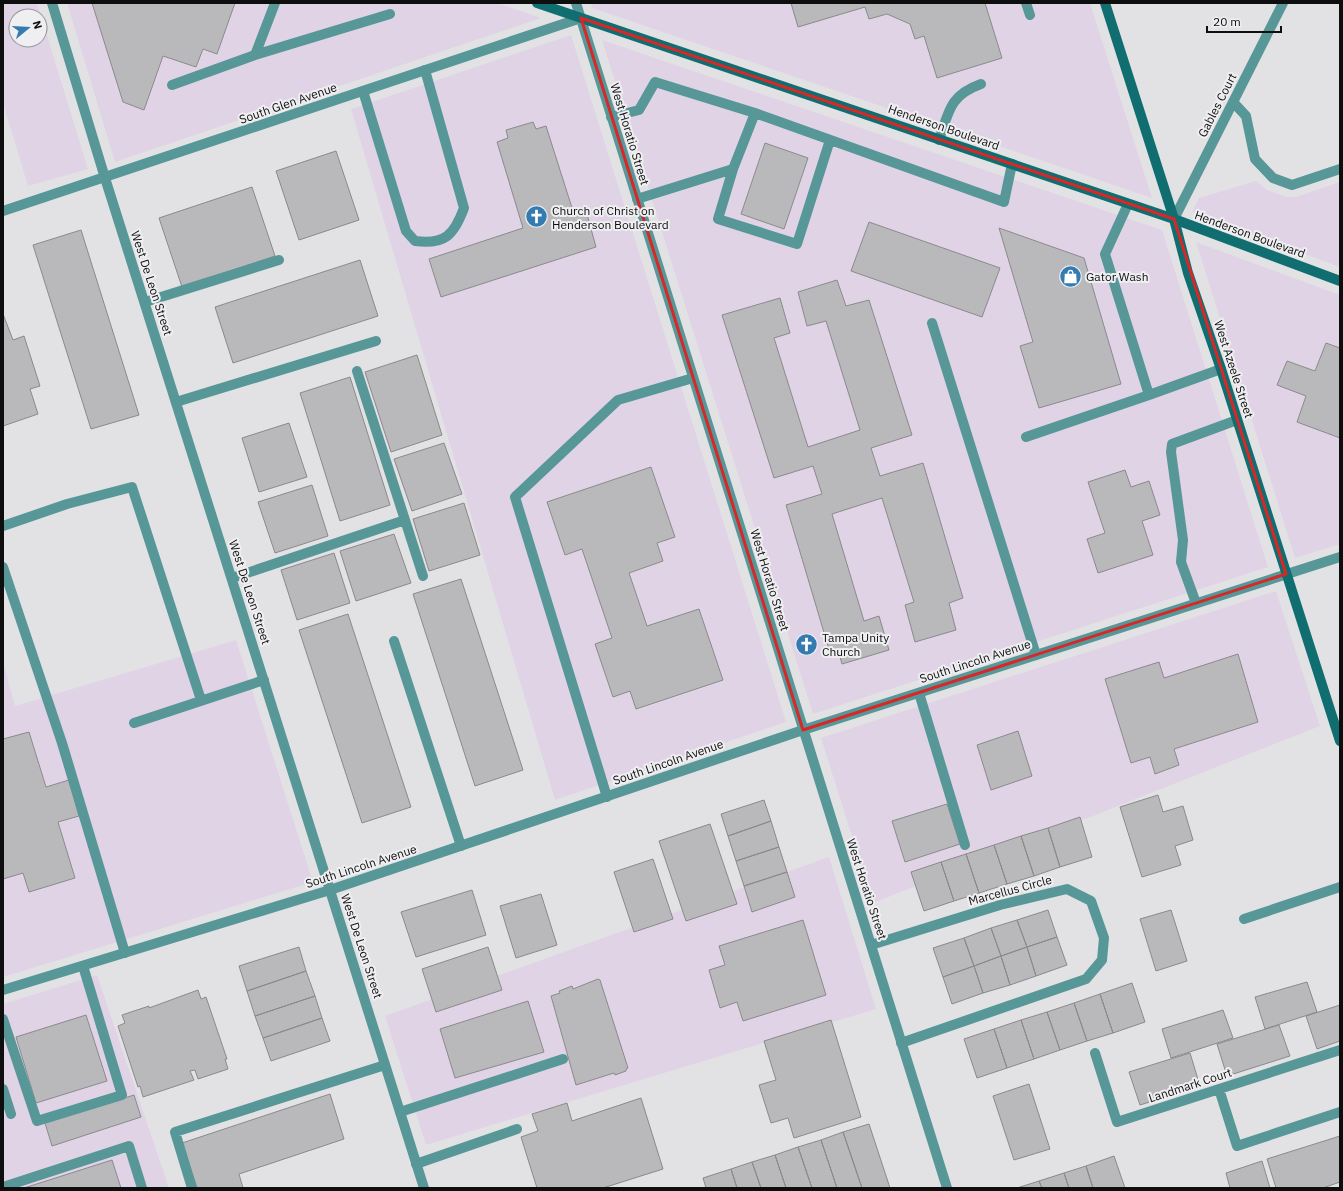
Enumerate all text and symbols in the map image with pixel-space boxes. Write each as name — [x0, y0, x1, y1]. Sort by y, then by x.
north arrow — [8, 8, 48, 48]
scale bar — [1207, 8, 1281, 34]
text: 20 m — [1213, 14, 1241, 29]
text: N — [30, 19, 45, 31]
street label: Gables Court — [1194, 70, 1240, 140]
street label: South Glen Avenue — [237, 79, 339, 127]
street label: West Horatio Street — [607, 81, 653, 187]
street label: Henderson Boulevard — [886, 101, 1002, 153]
place label: Church of Christ on Henderson Boulevard — [552, 203, 669, 232]
church icon: Church of Christ on Henderson Boulevard — [524, 204, 550, 230]
street label: Henderson Boulevard — [1193, 207, 1307, 261]
street label: West De Leon Street — [128, 229, 176, 337]
shop icon: Gator Wash — [1058, 263, 1084, 289]
place label: Gator Wash — [1086, 269, 1149, 284]
street label: West Azeele Street — [1211, 318, 1257, 420]
street label: West Horatio Street — [747, 527, 793, 633]
street label: West De Leon Street — [226, 538, 274, 646]
place label: Tampa Unity Church — [822, 630, 889, 659]
church icon: Tampa Unity Church — [793, 631, 819, 657]
street label: South Lincoln Avenue — [918, 636, 1033, 686]
street label: South Lincoln Avenue — [611, 736, 726, 788]
street label: West Horatio Street — [844, 836, 890, 942]
street label: South Lincoln Avenue — [304, 841, 419, 891]
street label: Marcellus Circle — [967, 872, 1054, 908]
street label: West De Leon Street — [338, 892, 386, 1000]
street label: Landmark Court — [1147, 1065, 1233, 1105]

